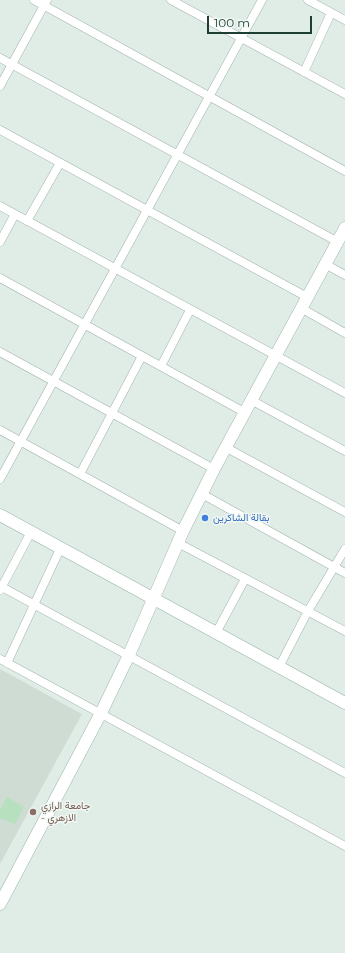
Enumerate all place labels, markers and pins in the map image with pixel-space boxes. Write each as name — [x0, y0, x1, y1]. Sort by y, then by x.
place label: بقالة الشاكرين — [213, 512, 269, 524]
marker: بقالة الشاكرين — [200, 513, 210, 523]
place label: جامعة الرازي - الازهري — [41, 800, 90, 824]
marker: جامعة الرازي - الازهري — [28, 807, 38, 817]

